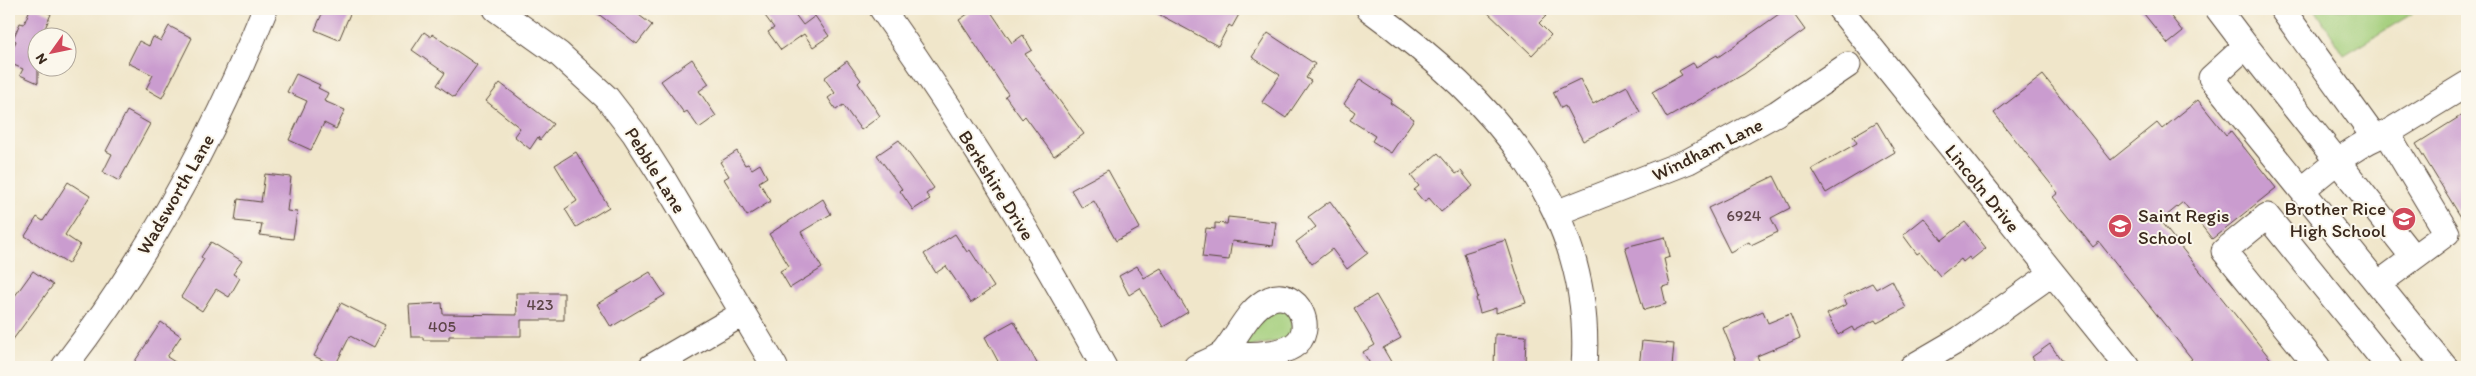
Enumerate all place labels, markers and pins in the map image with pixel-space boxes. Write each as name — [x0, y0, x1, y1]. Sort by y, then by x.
place label: Brother Rice High School — [2284, 197, 2387, 242]
place label: Saint Regis School — [2138, 204, 2230, 249]
school or university icon: Brother Rice High School — [2391, 206, 2417, 232]
school or university icon: Saint Regis School — [2107, 213, 2133, 239]

